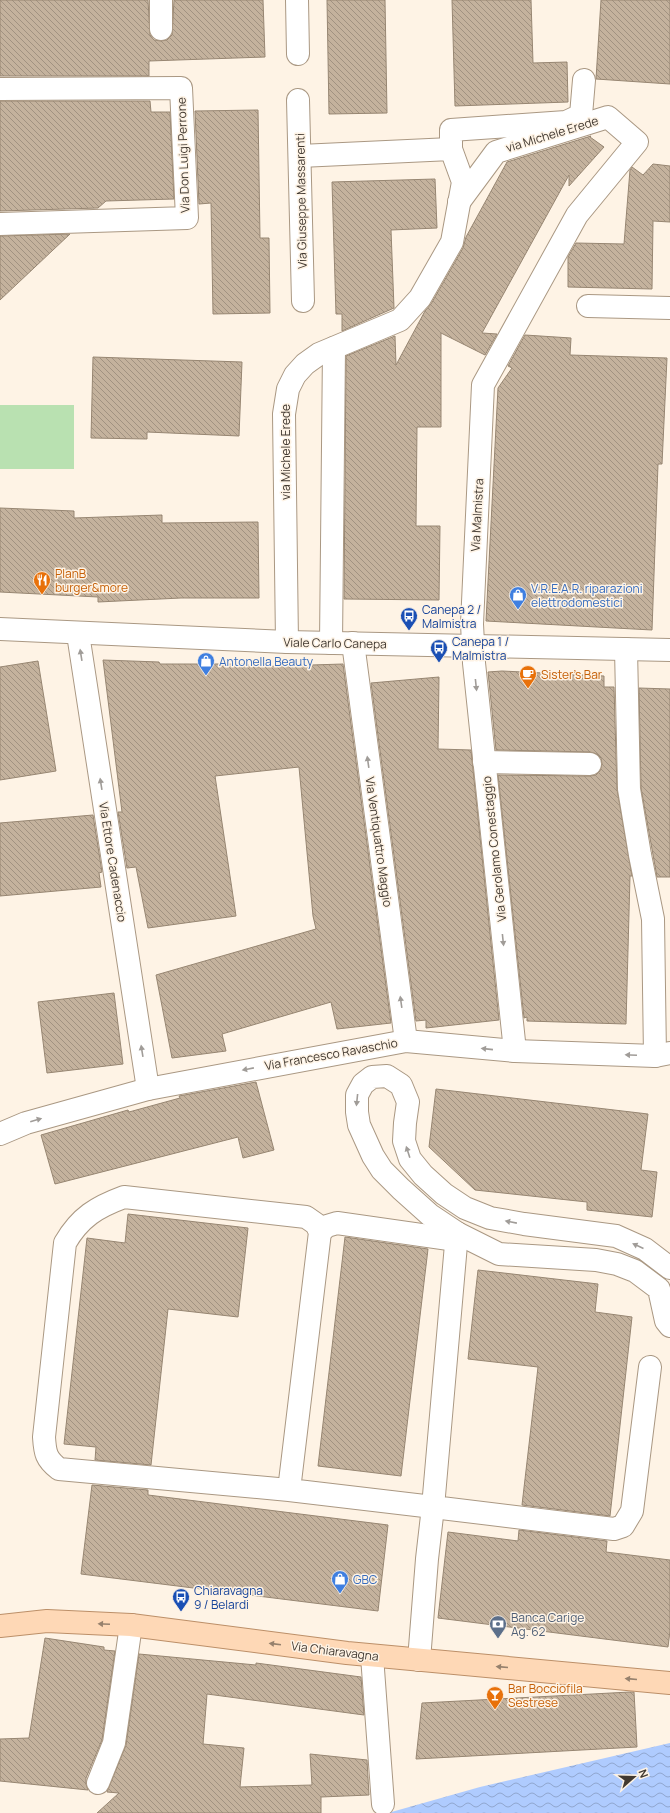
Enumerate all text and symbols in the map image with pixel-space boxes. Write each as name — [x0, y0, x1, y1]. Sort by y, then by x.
street label: Via Don Luigi Perrone — [172, 97, 194, 213]
street label: via Michele Erede — [504, 112, 600, 156]
street label: Via Giuseppe Massarenti — [291, 133, 311, 269]
street label: via Michele Erede — [277, 404, 294, 500]
street label: Via Malmistra — [467, 478, 487, 552]
place label: PlanB burger&more — [55, 565, 128, 596]
restaurant icon: PlanB burger&more — [32, 570, 52, 595]
place label: V.R.E.A.R. riparazioni elettrodomestici — [531, 580, 643, 611]
shop icon: V.R.E.A.R. riparazioni elettrodomestici — [508, 585, 528, 610]
place label: Canepa 2 / Malmistra — [422, 601, 481, 632]
bus stop icon: Canepa 2 / Malmistra — [399, 606, 419, 631]
place label: Canepa 1 / Malmistra — [452, 633, 509, 664]
street label: Viale Carlo Canepa — [283, 634, 387, 652]
bus stop icon: Canepa 1 / Malmistra — [429, 638, 449, 663]
one-way arrow — [78, 649, 84, 661]
shop icon: Antonella Beauty — [196, 651, 216, 676]
place label: Antonella Beauty — [219, 653, 314, 670]
cafe icon: Sister's Bar — [518, 664, 538, 689]
place label: Sister's Bar — [541, 666, 603, 683]
one-way arrow — [473, 679, 479, 691]
one-way arrow — [365, 756, 372, 768]
street label: Via Gerolamo Conestaggio — [478, 775, 510, 923]
street label: Via Ventiquattro Maggio — [361, 776, 397, 908]
one-way arrow — [98, 778, 104, 790]
street label: Via Ettore Cadenaccio — [95, 801, 131, 923]
one-way arrow — [500, 934, 506, 946]
one-way arrow — [398, 996, 404, 1008]
street label: Via Francesco Ravaschio — [263, 1034, 399, 1074]
one-way arrow — [139, 1044, 145, 1057]
one-way arrow — [481, 1045, 493, 1052]
one-way arrow — [624, 1052, 637, 1058]
one-way arrow — [242, 1067, 255, 1073]
one-way arrow — [354, 1094, 361, 1106]
one-way arrow — [30, 1117, 43, 1123]
one-way arrow — [405, 1146, 411, 1158]
one-way arrow — [505, 1219, 518, 1225]
one-way arrow — [633, 1243, 644, 1249]
shop icon: GBC — [330, 1569, 350, 1594]
place label: GBC — [353, 1571, 378, 1588]
place label: Chiaravagna 9 / Belardi — [194, 1582, 263, 1613]
bus stop icon: Chiaravagna 9 / Belardi — [171, 1587, 191, 1612]
place label: Banca Carige Ag. 62 — [511, 1609, 584, 1640]
bank icon: Banca Carige Ag. 62 — [488, 1614, 508, 1639]
one-way arrow — [98, 1620, 110, 1627]
street label: Via Chiaravagna — [290, 1637, 380, 1665]
one-way arrow — [269, 1641, 281, 1647]
one-way arrow — [496, 1664, 508, 1671]
one-way arrow — [625, 1676, 637, 1682]
place label: Bar Bocciofila Sestrese — [508, 1680, 583, 1711]
bar icon: Bar Bocciofila Sestrese — [485, 1685, 505, 1710]
north arrow — [614, 1757, 654, 1797]
text: N — [635, 1767, 652, 1780]

